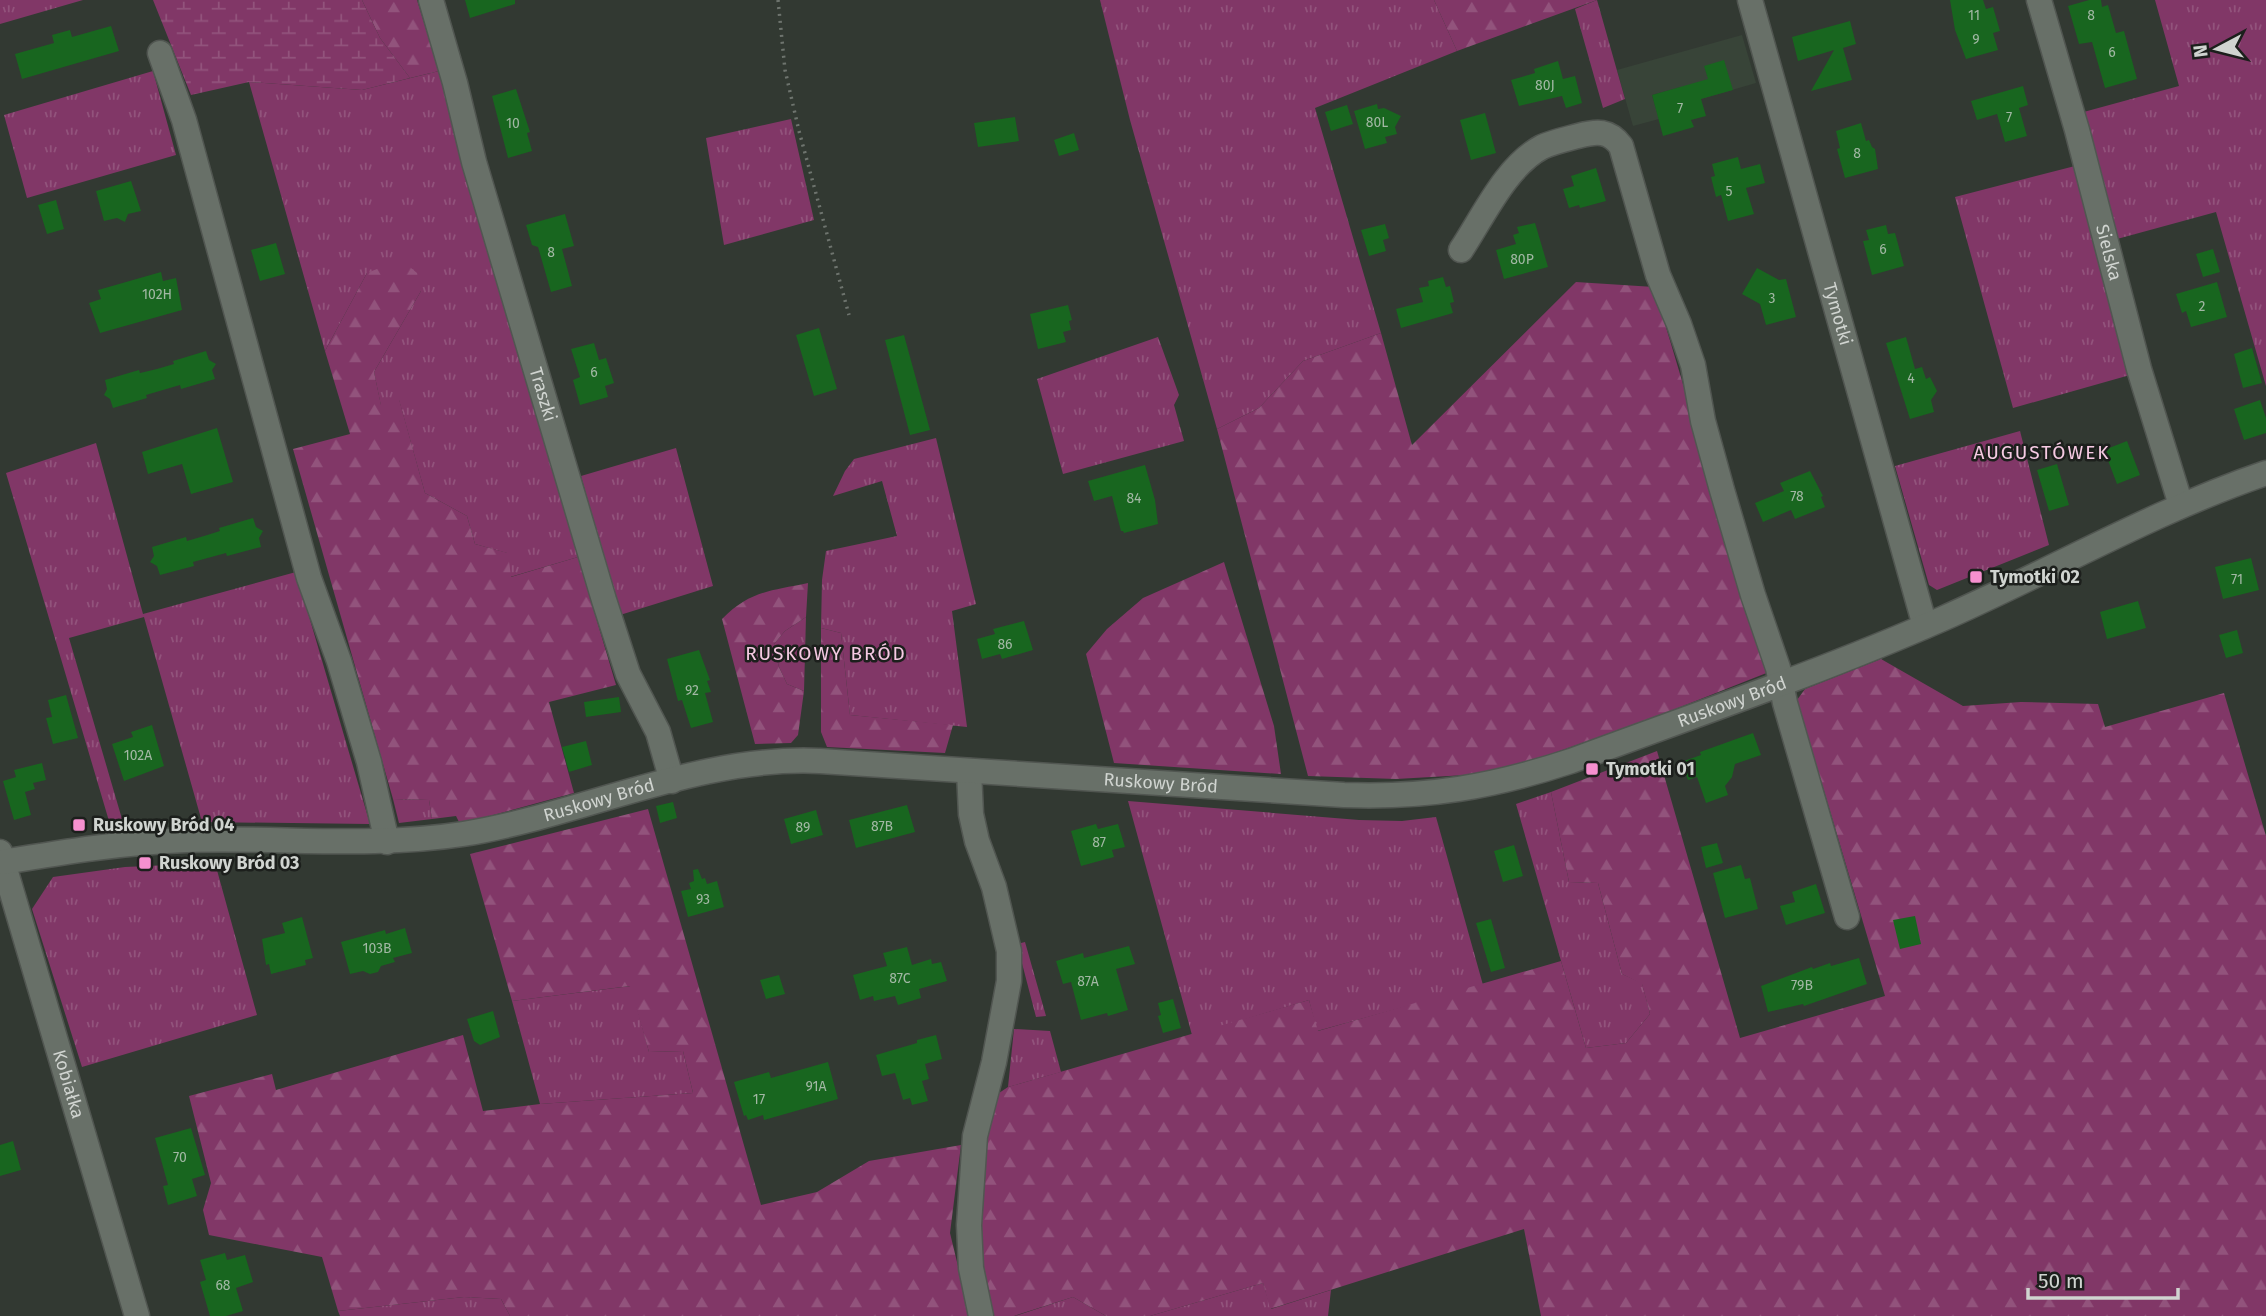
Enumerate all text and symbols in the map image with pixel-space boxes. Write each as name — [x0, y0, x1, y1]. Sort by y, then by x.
house number: 11 — [1968, 7, 1980, 24]
house number: 8 — [2087, 7, 2095, 24]
north arrow — [2182, 14, 2252, 84]
house number: 9 — [1972, 31, 1980, 48]
text: N — [2188, 43, 2213, 59]
house number: 6 — [2108, 44, 2116, 61]
house number: 80J — [1535, 77, 1555, 94]
house number: 7 — [1677, 100, 1683, 117]
house number: 7 — [2006, 109, 2012, 126]
house number: 80L — [1366, 114, 1388, 131]
house number: 10 — [506, 115, 520, 132]
house number: 8 — [1853, 145, 1861, 162]
house number: 5 — [1725, 183, 1733, 200]
street label: Sielska — [2091, 222, 2127, 283]
house number: 6 — [1879, 241, 1887, 258]
house number: 8 — [547, 244, 555, 261]
house number: 80P — [1510, 251, 1534, 268]
street label: Tymotki — [1819, 280, 1857, 348]
house number: 102H — [142, 286, 172, 303]
house number: 3 — [1769, 290, 1776, 307]
house number: 2 — [2199, 298, 2206, 315]
house number: 6 — [590, 364, 598, 381]
street label: Traszki — [525, 365, 561, 424]
house number: 4 — [1907, 370, 1915, 387]
district label: AUGUSTÓWEK — [1973, 441, 2111, 464]
house number: 78 — [1790, 488, 1804, 505]
house number: 84 — [1126, 490, 1142, 507]
place label: Tymotki 02 — [1990, 566, 2080, 588]
marker: Tymotki 02 — [1968, 569, 1984, 585]
house number: 71 — [2231, 571, 2243, 588]
house number: 86 — [997, 636, 1013, 653]
district label: RUSKOWY BRÓD — [745, 642, 907, 665]
street label: Ruskowy Bród — [1674, 672, 1790, 732]
house number: 92 — [685, 682, 699, 699]
house number: 102A — [124, 747, 152, 764]
place label: Tymotki 01 — [1606, 758, 1695, 780]
marker: Tymotki 01 — [1584, 761, 1600, 777]
street label: Ruskowy Bród — [1103, 768, 1219, 798]
street label: Ruskowy Bród — [541, 774, 657, 827]
place label: Ruskowy Bród 04 — [93, 814, 234, 836]
marker: Ruskowy Bród 04 — [71, 817, 87, 833]
house number: 87B — [871, 818, 893, 835]
house number: 89 — [796, 819, 810, 836]
house number: 87 — [1092, 834, 1106, 851]
place label: Ruskowy Bród 03 — [159, 852, 299, 874]
marker: Ruskowy Bród 03 — [137, 855, 153, 871]
house number: 93 — [696, 891, 710, 908]
house number: 103B — [362, 940, 392, 957]
house number: 87C — [889, 970, 911, 987]
house number: 87A — [1077, 973, 1099, 990]
house number: 79B — [1791, 977, 1813, 994]
street label: Kobiałka — [48, 1047, 89, 1121]
house number: 91A — [805, 1078, 827, 1095]
house number: 17 — [753, 1091, 765, 1108]
house number: 70 — [173, 1149, 187, 1166]
scale bar — [2028, 1256, 2178, 1300]
text: 50 m — [2038, 1268, 2084, 1294]
house number: 68 — [215, 1277, 231, 1294]

